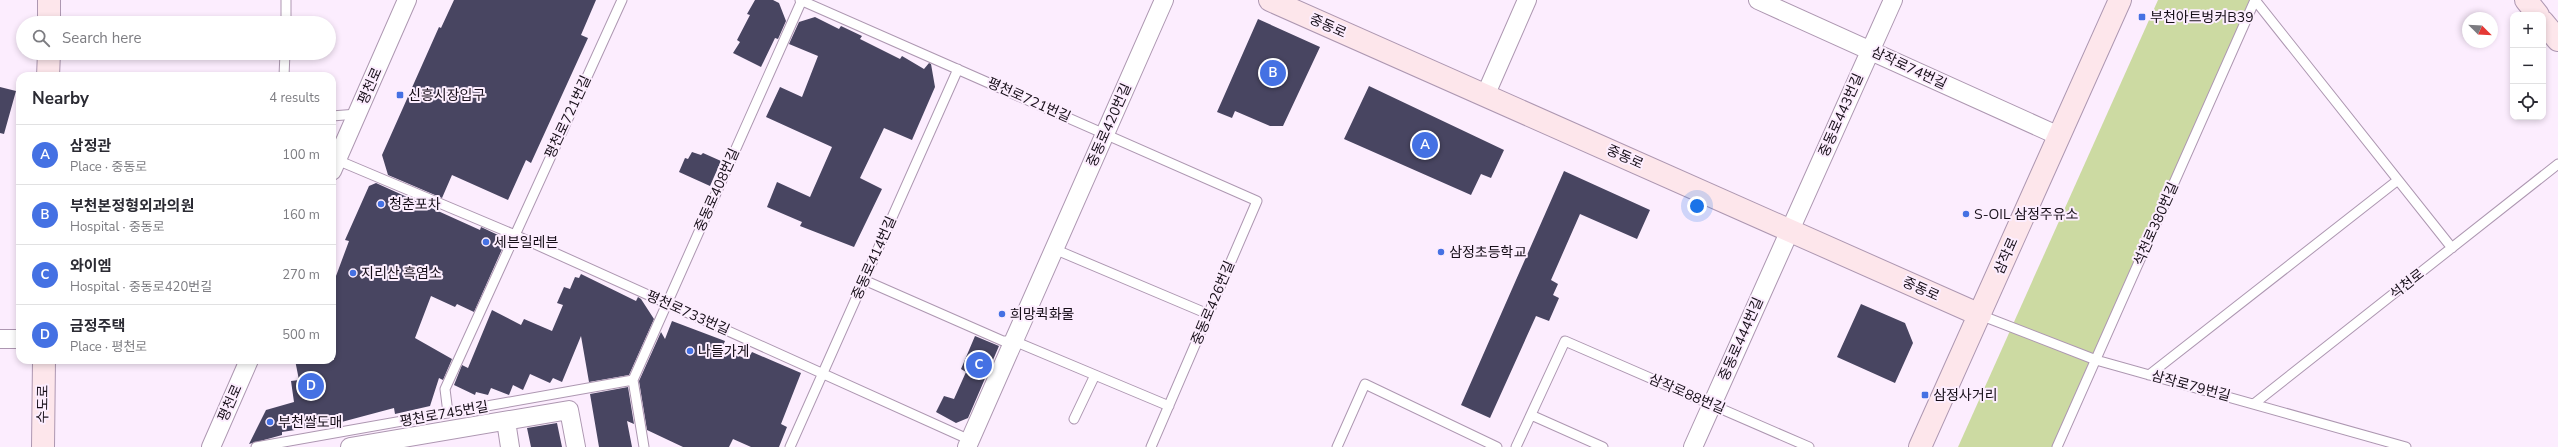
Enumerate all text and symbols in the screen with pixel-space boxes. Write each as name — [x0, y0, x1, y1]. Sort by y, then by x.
place label: 부천아트벙커B39 — [2150, 8, 2254, 27]
street label: 중동로 — [1306, 9, 1350, 43]
marker: 부천아트벙커B39 — [2137, 12, 2147, 22]
north arrow — [2462, 12, 2498, 48]
map controls — [2510, 12, 2546, 120]
button: + — [2510, 12, 2546, 48]
search box — [16, 16, 336, 60]
icon: search — [30, 27, 52, 49]
text: Search here — [62, 28, 142, 48]
street label: 삼작로74번길 — [1868, 42, 1950, 94]
button: − — [2510, 48, 2546, 84]
pin: B — [1260, 58, 1286, 88]
street label: 평천로 — [353, 64, 387, 108]
street label: 중동로443번길 — [1814, 70, 1868, 160]
street label: 평천로721번길 — [540, 72, 596, 162]
street label: 평천로721번길 — [984, 73, 1074, 127]
street label: 중동로420번길 — [1082, 80, 1136, 170]
button: locate — [2510, 84, 2546, 120]
place label: 신흥시장입구 — [408, 86, 485, 105]
text: Nearby — [32, 87, 89, 110]
text: 4 results — [269, 89, 320, 107]
marker: 신흥시장입구 — [395, 90, 405, 100]
pin: A — [1412, 130, 1438, 160]
text: 삼정관 — [70, 136, 111, 156]
street label: 중동로 — [1603, 140, 1647, 174]
street label: 중동로408번길 — [690, 145, 744, 235]
text: A — [40, 146, 50, 164]
text: 100 m — [282, 146, 320, 164]
text: Place · 중동로 — [70, 158, 147, 176]
street label: 석천로380번길 — [2129, 179, 2183, 269]
place label: 청춘포차 — [389, 195, 441, 214]
text: 부천본정형외과의원 — [70, 196, 194, 216]
your location — [1687, 196, 1707, 216]
marker: 청춘포차 — [376, 199, 386, 209]
place label: S-OIL 삼정주유소 — [1974, 205, 2079, 224]
text: B — [41, 206, 49, 224]
text: 160 m — [282, 206, 320, 224]
marker: S-OIL 삼정주유소 — [1961, 209, 1971, 219]
street label: 중동로414번길 — [847, 213, 901, 303]
text: Hospital · 중동로 — [70, 218, 165, 236]
place label: 세븐일레븐 — [494, 233, 559, 252]
street label: 삼작로 — [1989, 234, 2023, 278]
marker: 세븐일레븐 — [481, 237, 491, 247]
place label: 삼정초등학교 — [1449, 243, 1526, 262]
marker: 삼정초등학교 — [1436, 247, 1446, 257]
text: 와이엠 — [70, 256, 111, 276]
street label: 중동로426번길 — [1187, 258, 1239, 348]
place label: 지리산 흑염소 — [361, 264, 442, 283]
street label: 석천로 — [2386, 265, 2428, 303]
text: C — [41, 266, 49, 284]
text: 270 m — [282, 266, 320, 284]
marker: 지리산 흑염소 — [348, 268, 358, 278]
street label: 중동로 — [1899, 272, 1943, 306]
text: Hospital · 중동로420번길 — [70, 278, 212, 296]
street label: 평천로733번길 — [643, 286, 733, 340]
street label: 중동로444번길 — [1714, 294, 1768, 384]
place label: 희망퀵화물 — [1010, 305, 1075, 324]
marker: 희망퀵화물 — [997, 309, 1007, 319]
text: 금정주택 — [70, 316, 125, 336]
text: D — [40, 326, 50, 344]
text: 500 m — [282, 326, 320, 344]
text: Place · 평천로 — [70, 338, 147, 356]
place label: 나들가게 — [698, 342, 750, 361]
marker: 나들가게 — [685, 346, 695, 356]
pin: C — [966, 350, 992, 380]
street label: 삼작로79번길 — [2149, 366, 2233, 406]
street label: 삼작로88번길 — [1646, 369, 1728, 419]
pin: D — [298, 371, 324, 401]
street label: 평천로 — [213, 381, 247, 425]
street label: 수도로 — [33, 384, 53, 423]
place label: 삼정사거리 — [1933, 386, 1997, 405]
marker: 삼정사거리 — [1920, 390, 1930, 400]
street label: 평천로745번길 — [398, 397, 490, 431]
place label: 부천쌀도매 — [278, 413, 342, 432]
marker: 부천쌀도매 — [265, 417, 275, 427]

